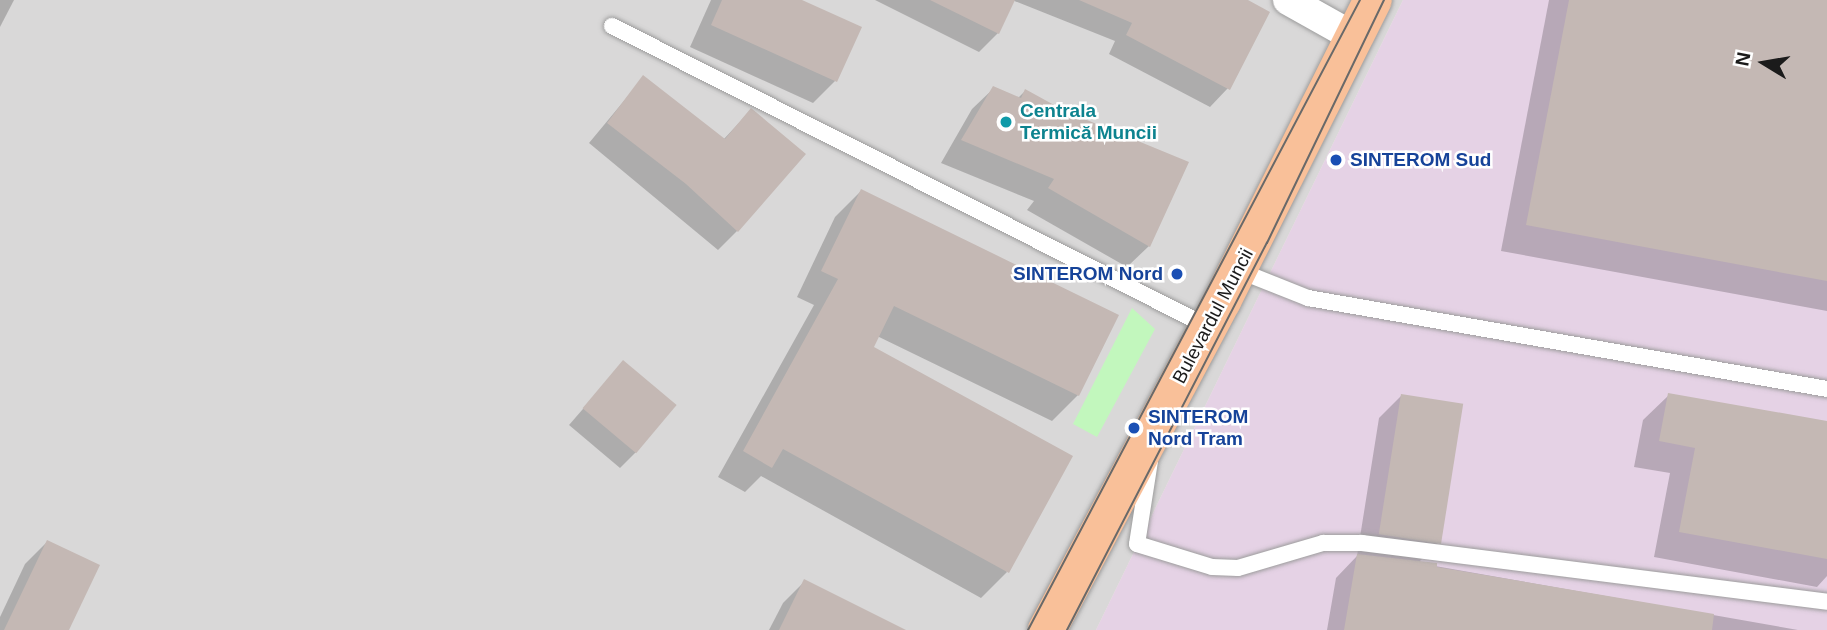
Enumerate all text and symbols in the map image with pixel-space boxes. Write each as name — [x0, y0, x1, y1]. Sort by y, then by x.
north arrow — [1729, 28, 1799, 98]
text: N — [1731, 50, 1755, 68]
place label: Centrala Termică Muncii — [1020, 100, 1157, 144]
marker: Centrala Termică Muncii — [998, 114, 1014, 130]
place label: SINTEROM Sud — [1350, 149, 1491, 171]
marker: SINTEROM Sud — [1328, 152, 1344, 168]
street label: Bulevardul Muncii — [1168, 244, 1258, 388]
place label: SINTEROM Nord — [1013, 263, 1163, 285]
marker: SINTEROM Nord — [1169, 266, 1185, 282]
place label: SINTEROM Nord Tram — [1148, 406, 1248, 450]
marker: SINTEROM Nord Tram — [1126, 420, 1142, 436]

